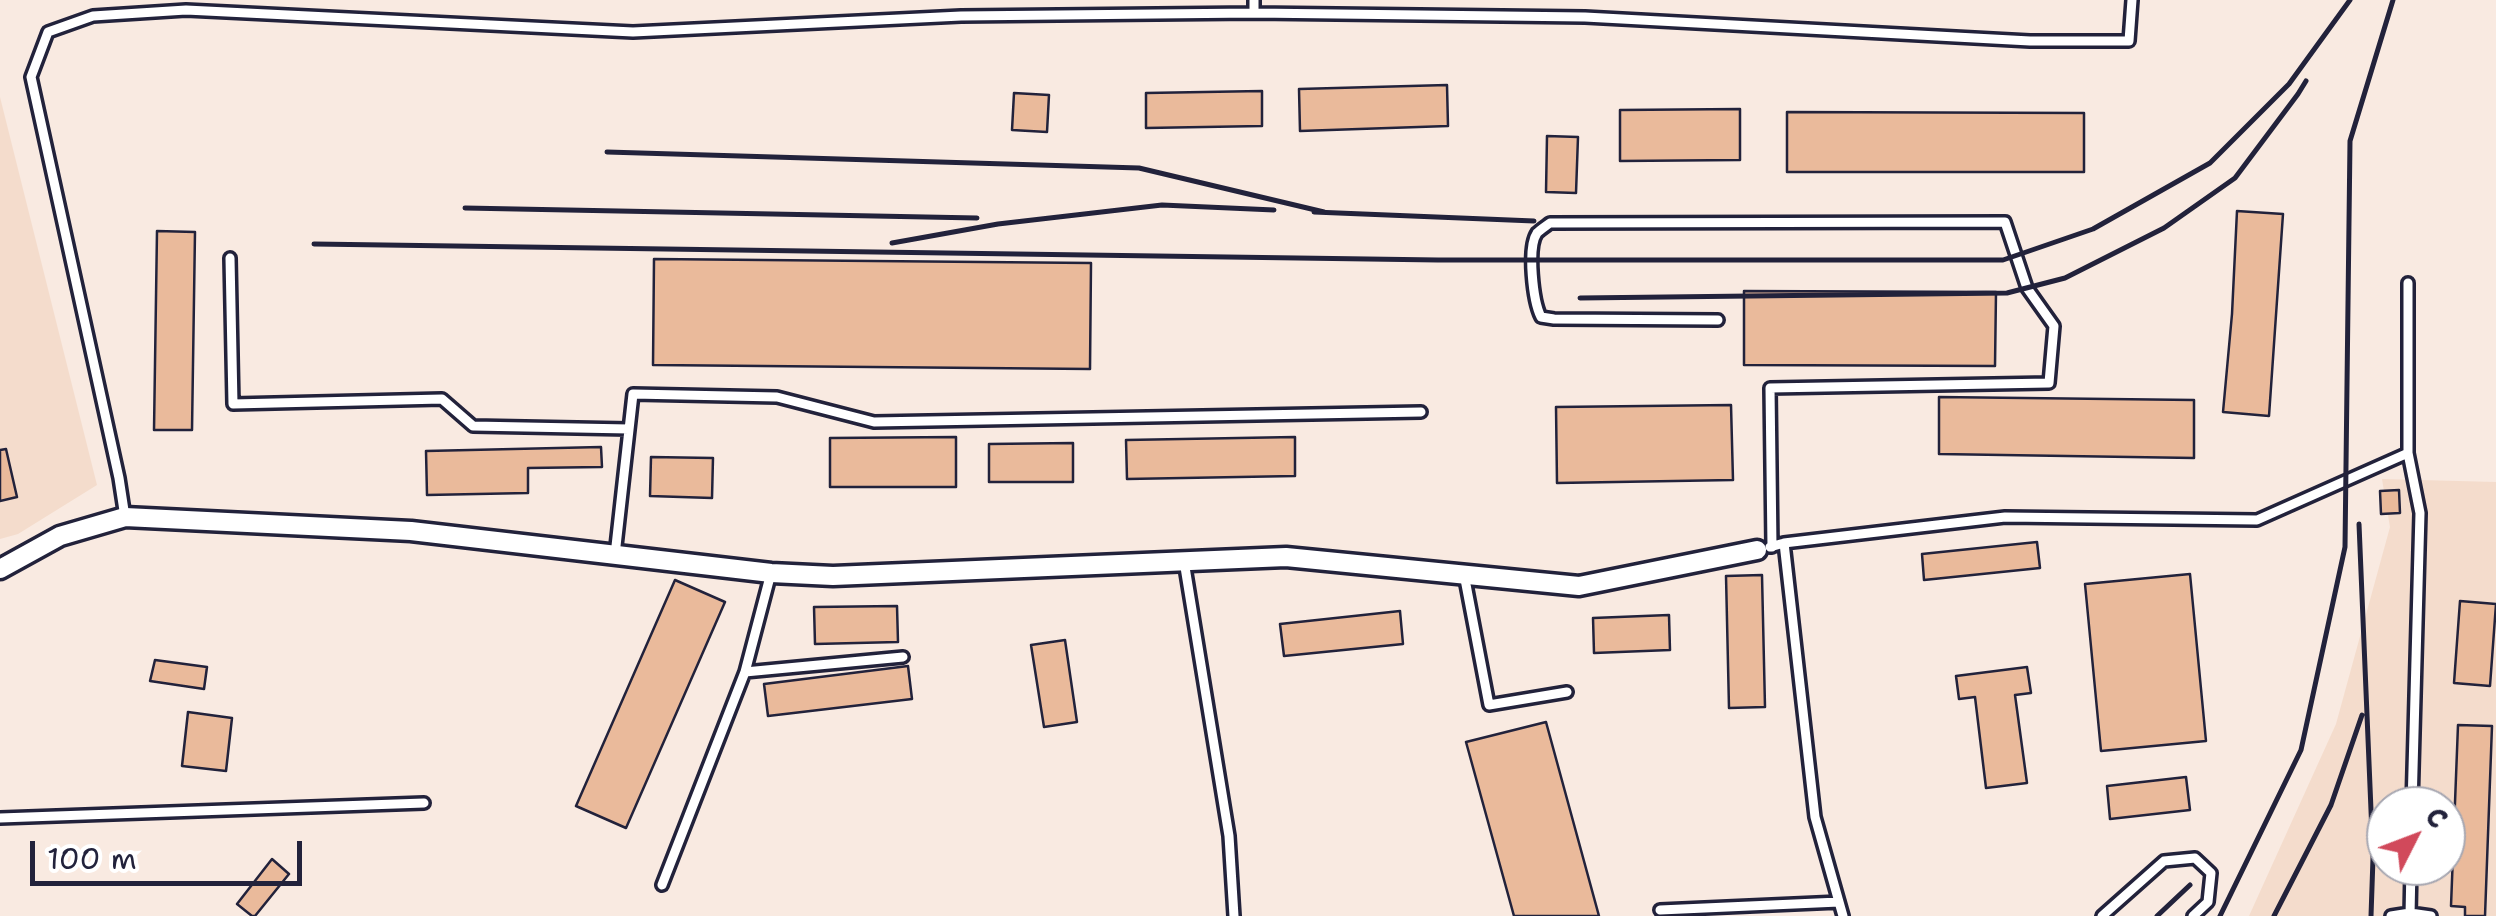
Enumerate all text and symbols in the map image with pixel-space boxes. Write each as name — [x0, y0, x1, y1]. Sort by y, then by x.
north arrow — [2366, 786, 2466, 886]
text: С — [2417, 798, 2457, 836]
scale bar — [35, 821, 308, 883]
text: 100 m — [47, 838, 137, 879]

